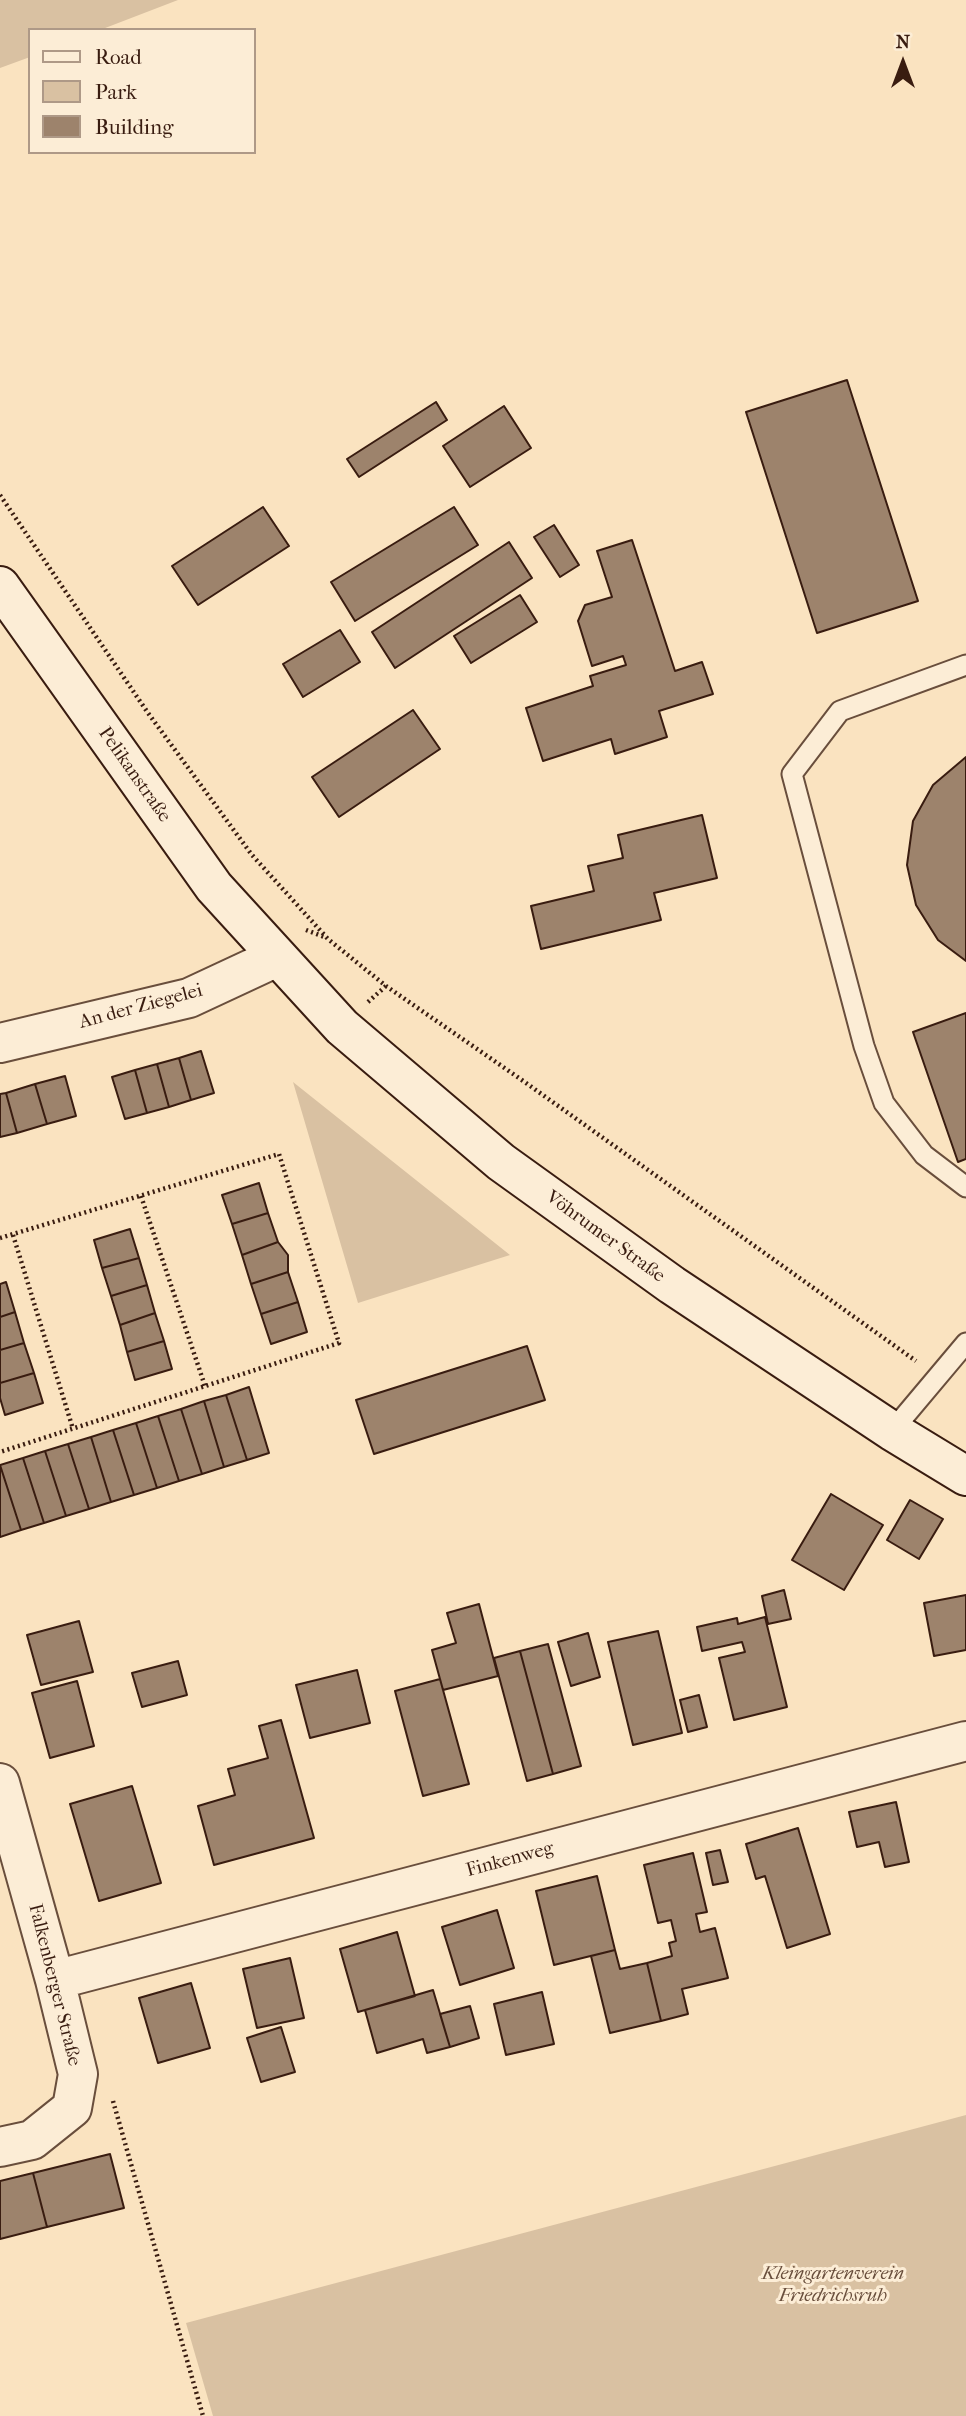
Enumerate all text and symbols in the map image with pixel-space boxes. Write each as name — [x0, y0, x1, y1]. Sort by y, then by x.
legend — [28, 28, 256, 154]
north arrow — [868, 28, 938, 98]
text: N — [896, 31, 910, 53]
text: Road — [95, 45, 142, 69]
text: Park — [95, 80, 137, 104]
text: Building — [95, 115, 173, 139]
street label: Pelikanstraße — [93, 723, 175, 827]
street label: An der Ziegelei — [77, 980, 205, 1034]
street label: Vöhrumer Straße — [541, 1186, 669, 1288]
street label: Finkenweg — [464, 1837, 556, 1883]
street label: Falkenberger Straße — [23, 1902, 85, 2068]
park label: Kleingartenverein Friedrichsruh — [762, 2263, 904, 2307]

